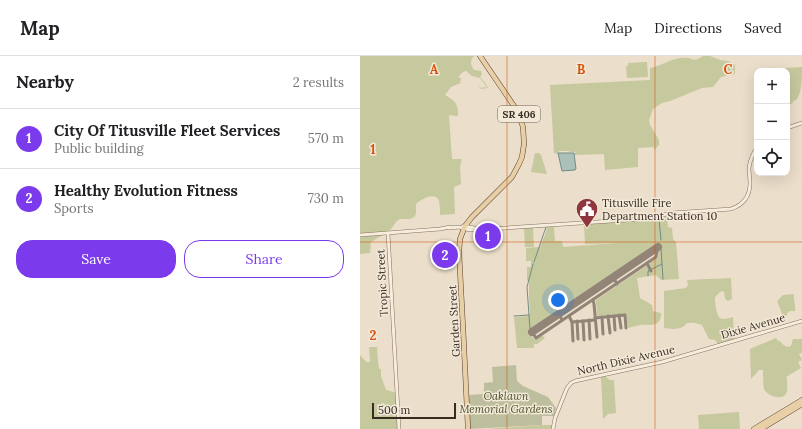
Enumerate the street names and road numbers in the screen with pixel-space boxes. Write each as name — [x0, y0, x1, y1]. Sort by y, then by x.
road number: SR 406 — [498, 106, 540, 122]
street label: Tropic Street — [373, 248, 391, 317]
street label: Garden Street — [445, 284, 463, 357]
street label: Dixie Avenue — [719, 310, 787, 342]
street label: North Dixie Avenue — [576, 342, 676, 378]

